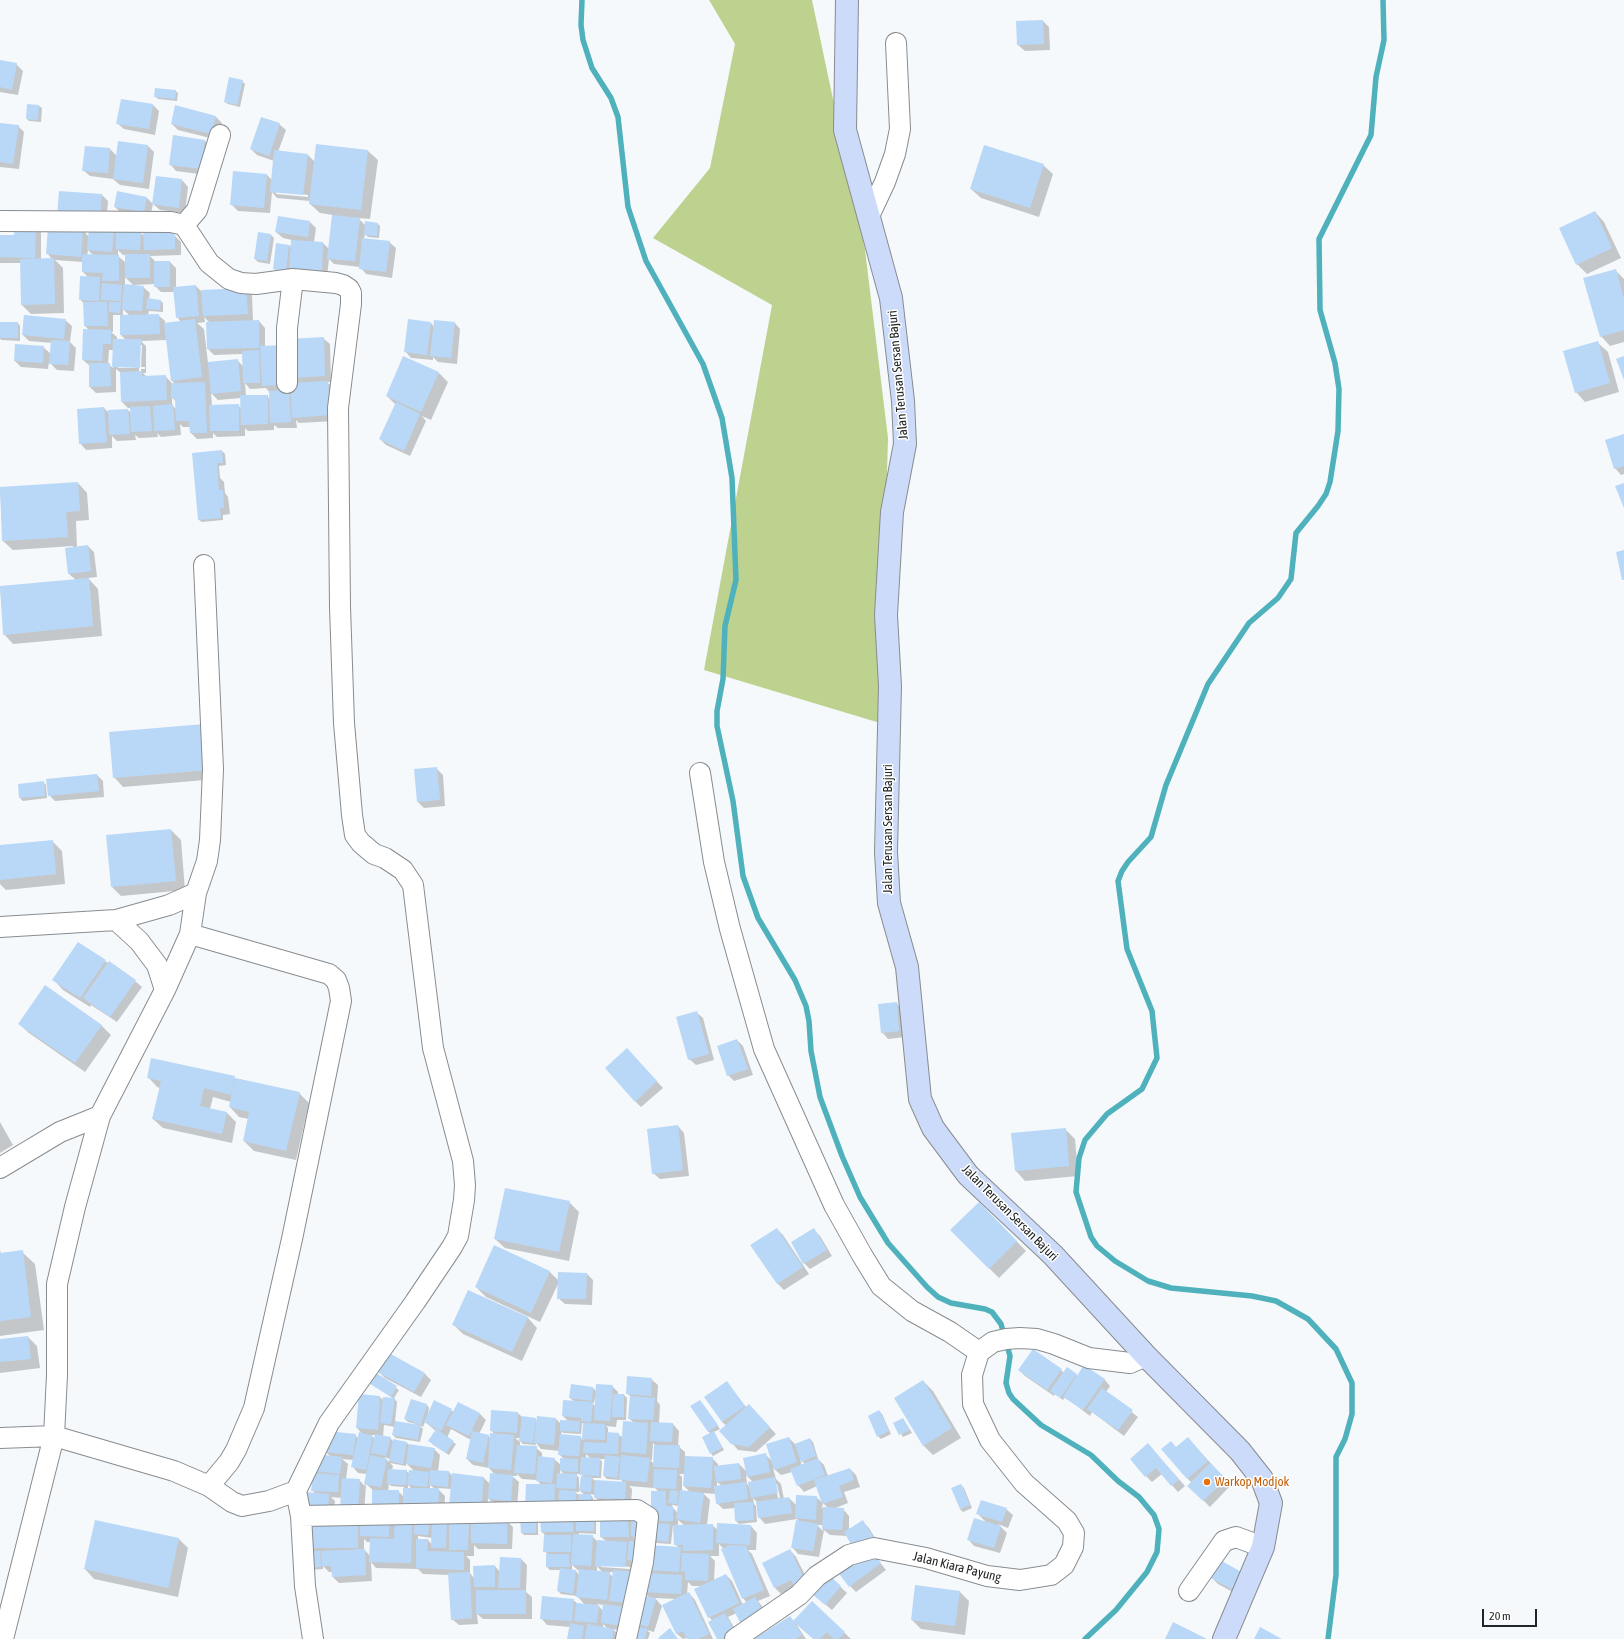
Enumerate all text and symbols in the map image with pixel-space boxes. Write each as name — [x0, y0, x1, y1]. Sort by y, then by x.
street label: Jalan Terusan Sersan Bajuri — [885, 310, 911, 440]
street label: Jalan Terusan Sersan Bajuri — [880, 764, 896, 894]
street label: Jalan Terusan Sersan Bajuri — [959, 1162, 1061, 1264]
place label: Warkop Modjok — [1215, 1474, 1289, 1490]
marker: Warkop Modjok — [1202, 1477, 1212, 1487]
street label: Jalan Kiara Payung — [911, 1549, 1003, 1585]
scale bar — [1484, 1601, 1539, 1627]
text: 20 m — [1489, 1609, 1511, 1623]

